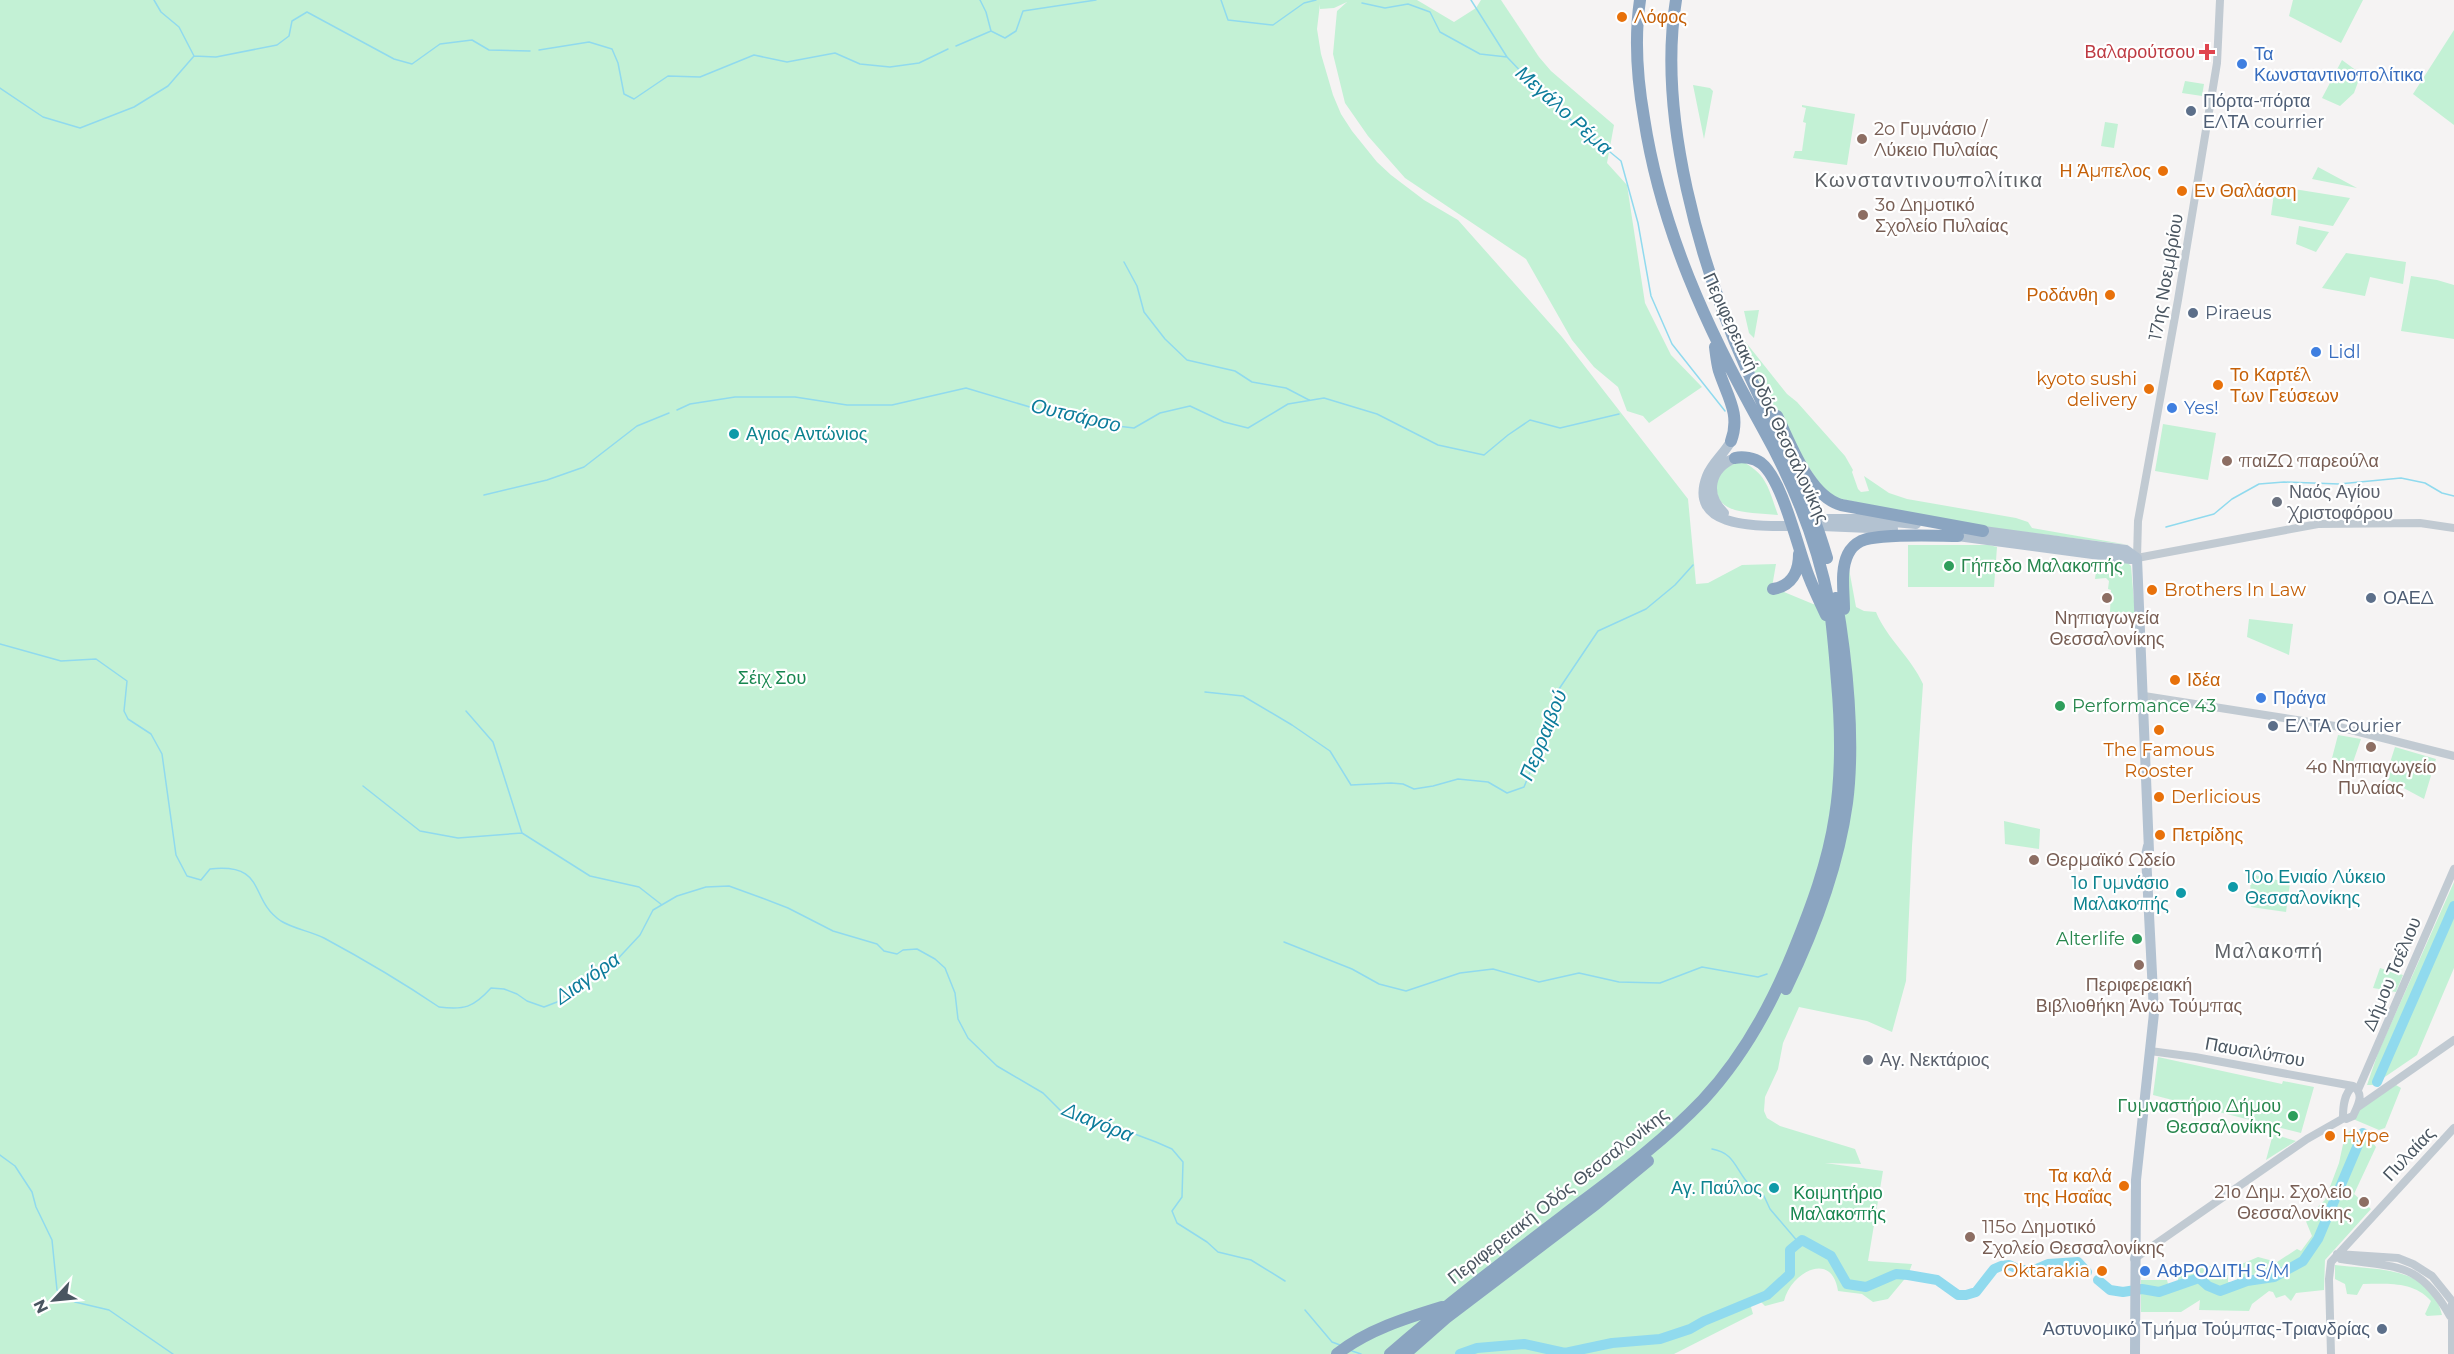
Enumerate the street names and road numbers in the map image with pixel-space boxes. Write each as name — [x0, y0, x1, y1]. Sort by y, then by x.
street label: 17ης Νοεμβρίου — [2144, 212, 2188, 342]
street label: Περιφερειακή Οδός Θεσσαλονίκης — [1698, 269, 1834, 527]
street label: Δήμου Τσέλιου — [2358, 914, 2426, 1034]
street label: Παυσιλύπου — [2203, 1032, 2307, 1072]
street label: Περιφερειακή Οδός Θεσσαλονίκης — [1443, 1103, 1673, 1289]
street label: Πυλαίας — [2378, 1122, 2440, 1186]

